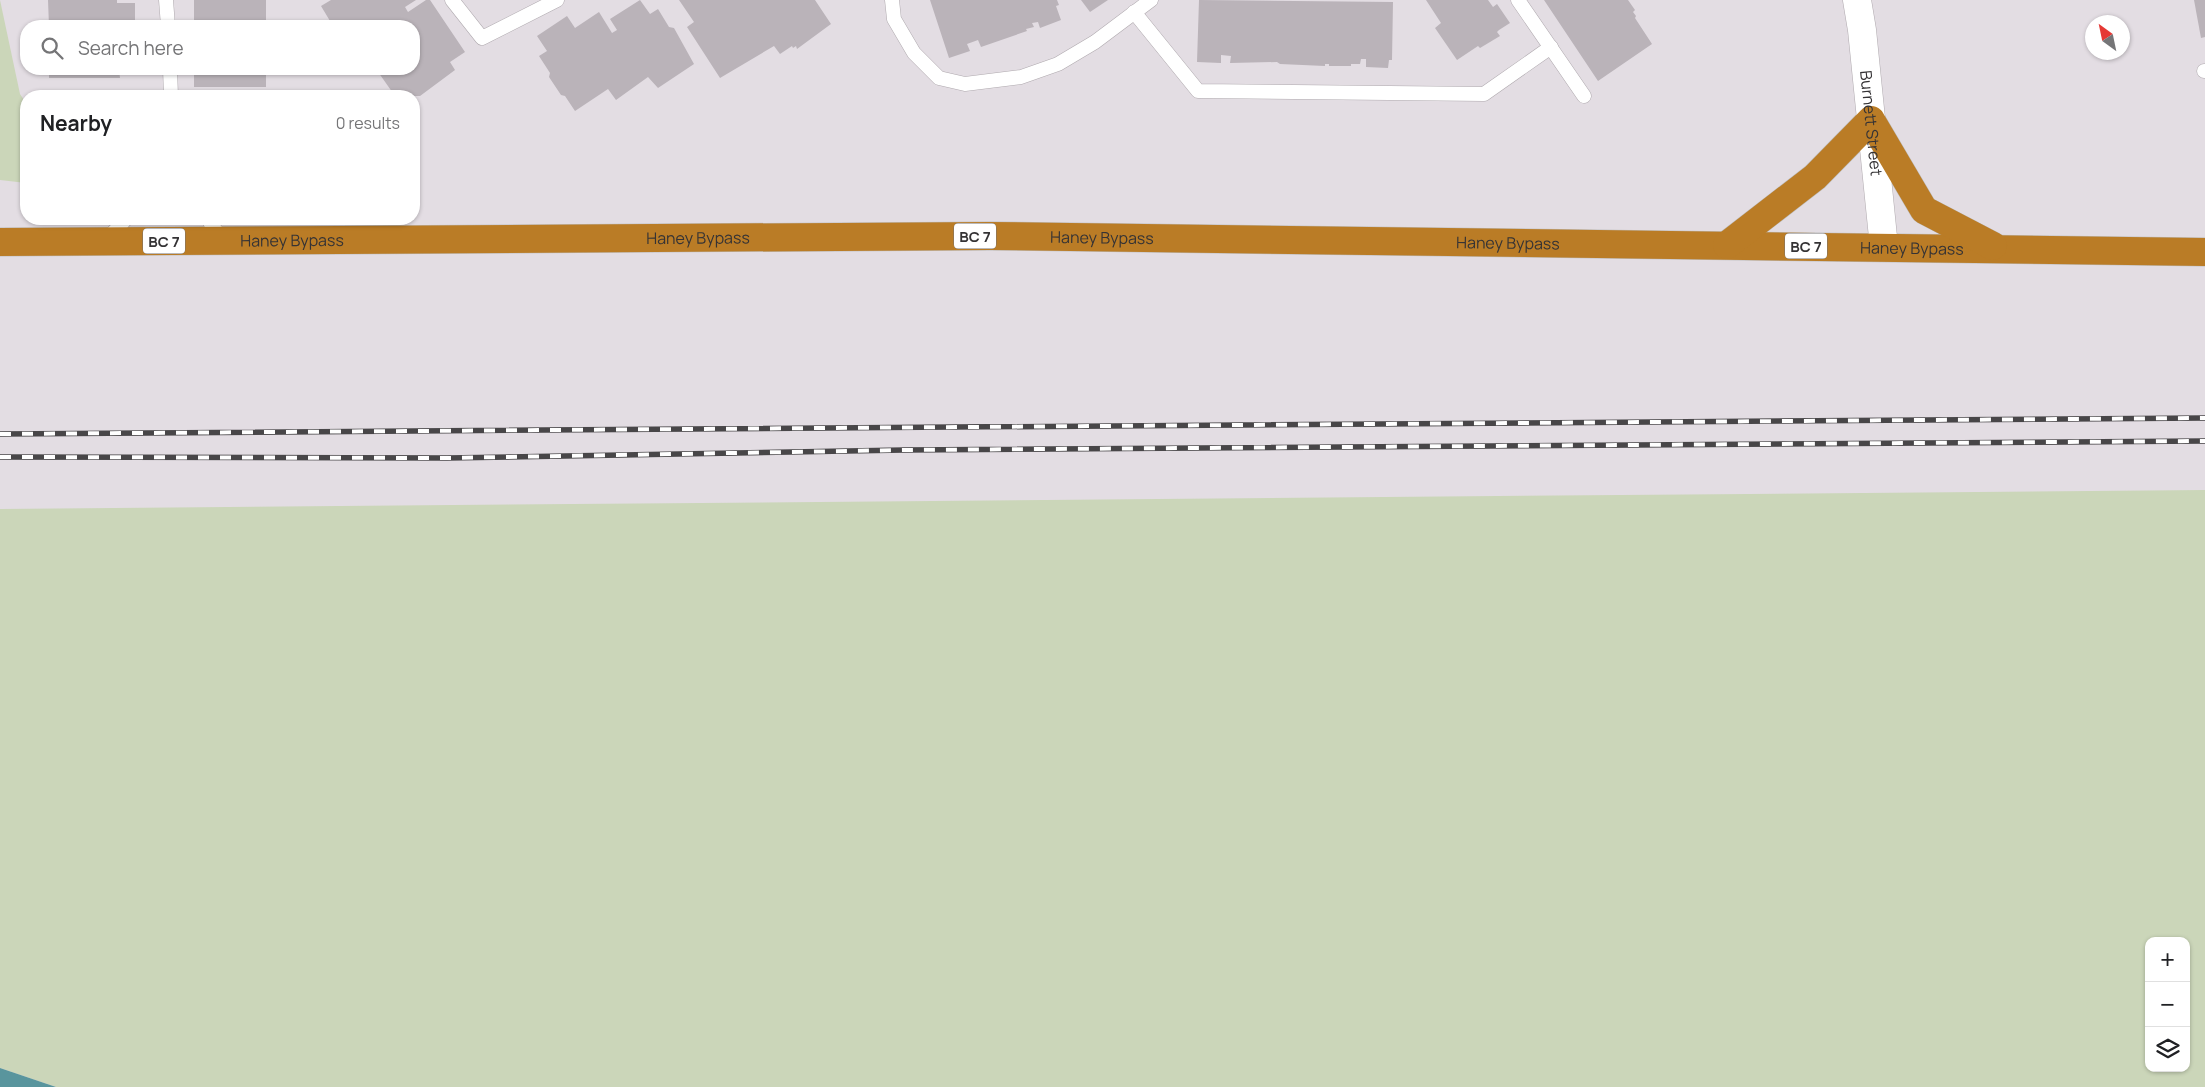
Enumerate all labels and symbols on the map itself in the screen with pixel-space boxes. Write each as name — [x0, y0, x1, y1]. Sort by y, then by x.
north arrow — [2085, 15, 2130, 60]
street label: Burnett Street — [1855, 69, 1888, 177]
road number: BC 7 — [954, 224, 996, 248]
street label: Haney Bypass — [646, 226, 750, 249]
street label: Haney Bypass — [1050, 226, 1154, 249]
road number: BC 7 — [143, 228, 185, 254]
street label: Haney Bypass — [240, 229, 344, 252]
street label: Haney Bypass — [1456, 231, 1560, 255]
road number: BC 7 — [1785, 234, 1827, 258]
street label: Haney Bypass — [1860, 236, 1964, 260]

